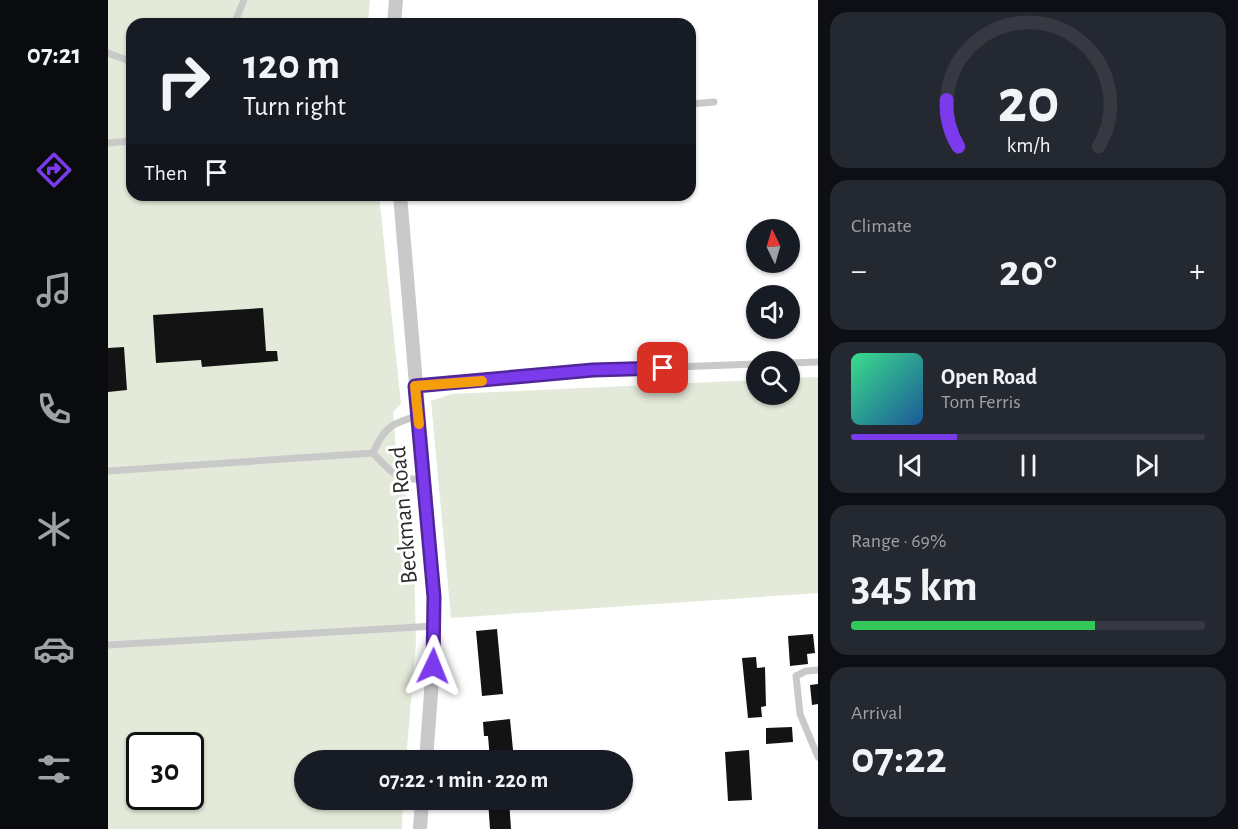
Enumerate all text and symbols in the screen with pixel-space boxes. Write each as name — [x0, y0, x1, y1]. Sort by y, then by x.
text: 07:21 — [27, 41, 81, 68]
icon: right — [144, 42, 222, 120]
text: 120 m — [243, 44, 340, 86]
text: 20 — [997, 71, 1059, 133]
text: Turn right — [243, 93, 346, 120]
text: km/h — [1006, 135, 1050, 156]
icon: directions — [33, 149, 75, 191]
icon: arrive — [200, 156, 233, 189]
text: Then — [144, 162, 188, 184]
text: Climate — [851, 216, 912, 236]
north arrow — [746, 219, 800, 273]
map controls — [746, 219, 800, 405]
text: 20° — [999, 249, 1057, 294]
text: − — [851, 255, 867, 288]
text: + — [1189, 255, 1205, 288]
icon: music — [33, 269, 75, 311]
button: sound — [746, 285, 800, 339]
pin — [637, 342, 688, 393]
icon: arrive — [646, 351, 679, 384]
button: search — [746, 351, 800, 405]
text: Open Road — [941, 366, 1037, 388]
icon: phone — [33, 388, 75, 430]
text: Tom Ferris — [941, 392, 1021, 412]
street label: Beckman Road — [386, 445, 422, 585]
icon: previous — [894, 449, 927, 482]
icon: pause — [1012, 449, 1045, 482]
icon: next — [1130, 449, 1163, 482]
icon: climate — [33, 508, 75, 550]
text: Range · 69% — [851, 531, 946, 551]
text: 345 km — [851, 564, 978, 609]
icon: car — [33, 628, 75, 670]
position arrow — [401, 634, 465, 698]
text: Arrival — [851, 703, 902, 723]
speed limit sign: 30 — [126, 732, 204, 810]
text: 07:22 — [851, 736, 947, 781]
icon: filters — [33, 748, 75, 790]
text: 07:22 · 1 min · 220 m — [379, 769, 548, 791]

